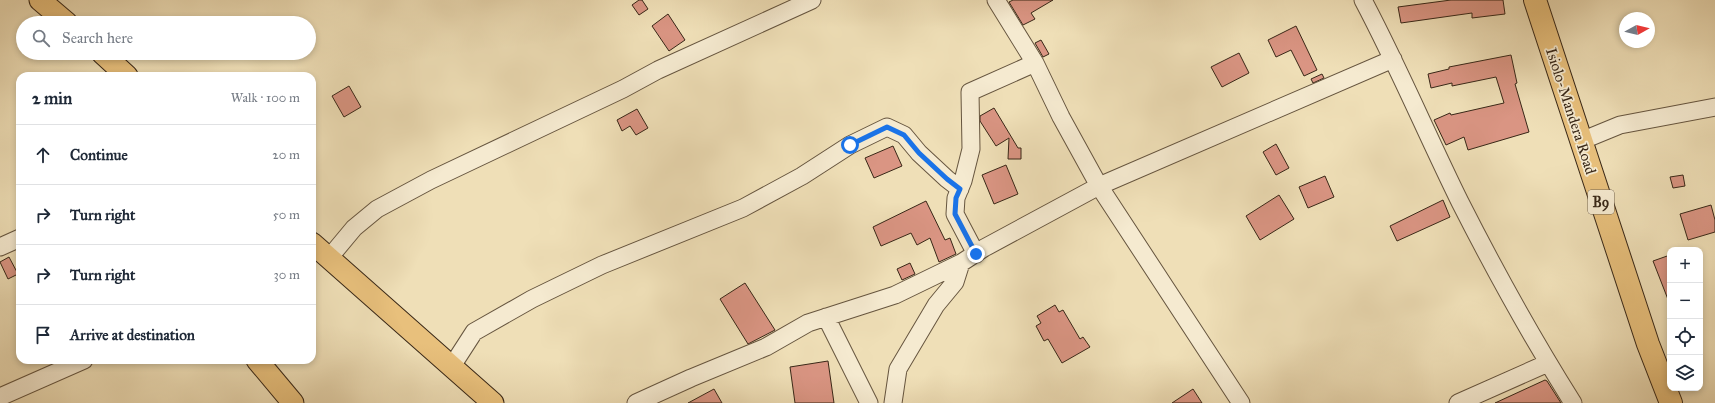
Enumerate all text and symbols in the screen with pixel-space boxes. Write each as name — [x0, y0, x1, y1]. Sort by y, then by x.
north arrow — [1619, 12, 1655, 48]
search box — [16, 16, 316, 60]
icon: search — [30, 27, 52, 49]
text: Search here — [62, 29, 133, 47]
street label: Isiolo-Mandera Road — [1542, 45, 1600, 177]
text: 2 min — [32, 88, 72, 109]
text: Walk · 100 m — [231, 90, 300, 106]
route start — [841, 136, 859, 154]
icon: ahead — [32, 144, 54, 166]
text: Continue — [70, 146, 128, 164]
text: 20 m — [272, 147, 300, 163]
road number: B9 — [1588, 190, 1614, 214]
icon: right — [32, 204, 54, 226]
text: Turn right — [70, 206, 135, 224]
text: 50 m — [273, 207, 300, 223]
route end — [967, 245, 985, 263]
map controls — [1667, 247, 1703, 391]
button: + — [1667, 247, 1703, 283]
icon: right — [32, 264, 54, 286]
text: Turn right — [70, 266, 135, 284]
text: 30 m — [274, 267, 300, 283]
button: − — [1667, 283, 1703, 319]
button: locate — [1667, 319, 1703, 355]
icon: arrive — [32, 324, 54, 346]
text: Arrive at destination — [70, 326, 195, 344]
button: layers — [1667, 355, 1703, 391]

